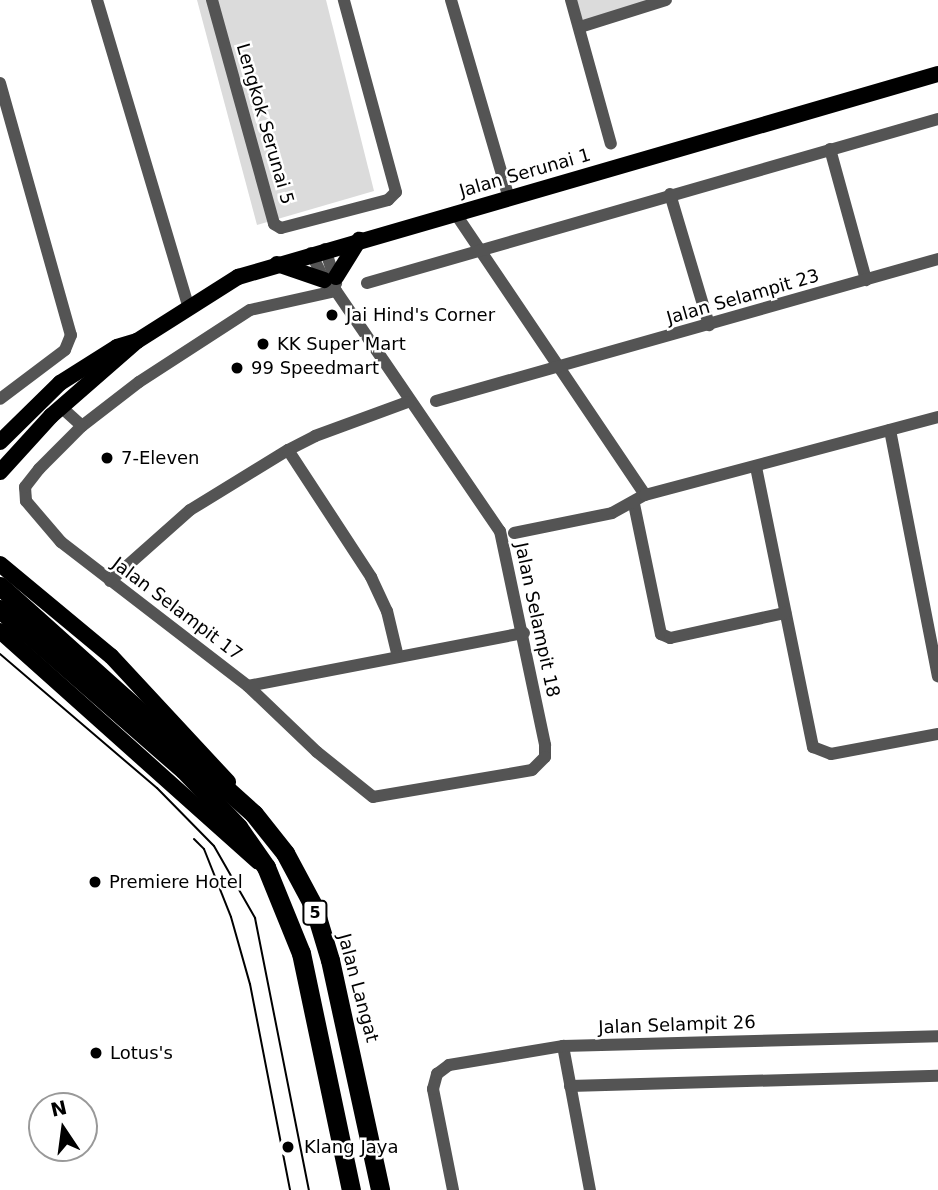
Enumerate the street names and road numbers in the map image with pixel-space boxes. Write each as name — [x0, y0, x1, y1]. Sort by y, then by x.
street label: Lengkok Serunai 5 — [232, 41, 298, 207]
street label: Jalan Serunai 1 — [457, 144, 593, 202]
street label: Jalan Selampit 23 — [664, 265, 822, 329]
street label: Jalan Selampit 18 — [510, 541, 564, 699]
street label: Jalan Selampit 17 — [108, 553, 246, 665]
road number: 5 — [301, 900, 329, 925]
street label: Jalan Langat — [333, 931, 383, 1045]
street label: Jalan Selampit 26 — [598, 1011, 756, 1039]

